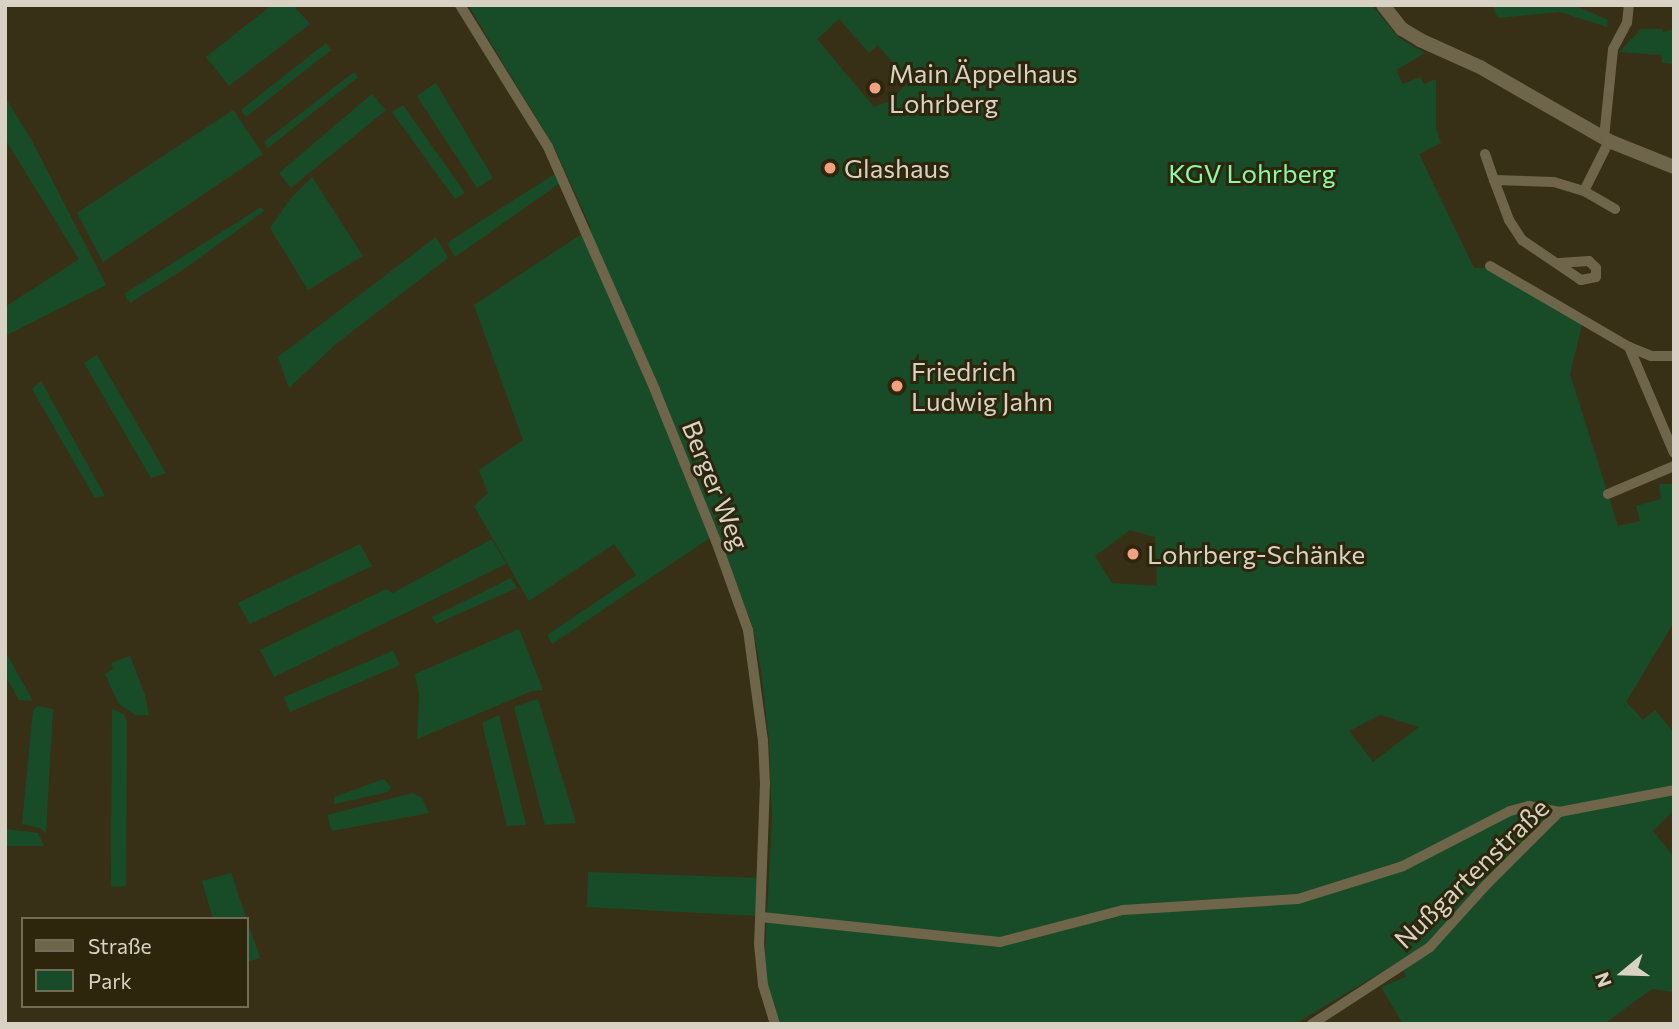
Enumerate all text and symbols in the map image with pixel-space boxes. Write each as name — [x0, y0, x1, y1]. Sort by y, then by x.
place label: Main Äppelhaus Lohrberg — [889, 57, 1078, 119]
marker: Main Äppelhaus Lohrberg — [867, 80, 883, 96]
place label: Glashaus — [844, 152, 950, 184]
park label: KGV Lohrberg — [1168, 157, 1336, 189]
marker: Glashaus — [822, 160, 838, 176]
place label: Friedrich Ludwig Jahn — [911, 355, 1053, 416]
marker: Friedrich Ludwig Jahn — [889, 378, 905, 394]
street label: Berger Weg — [676, 416, 756, 554]
place label: Lohrberg-Schänke — [1147, 538, 1365, 570]
marker: Lohrberg-Schänke — [1125, 546, 1141, 562]
street label: Nußgartenstraße — [1387, 791, 1555, 955]
legend — [21, 917, 248, 1008]
text: Straße — [88, 933, 152, 958]
north arrow — [1588, 938, 1658, 1008]
text: Park — [88, 968, 132, 993]
text: N — [1589, 970, 1616, 990]

